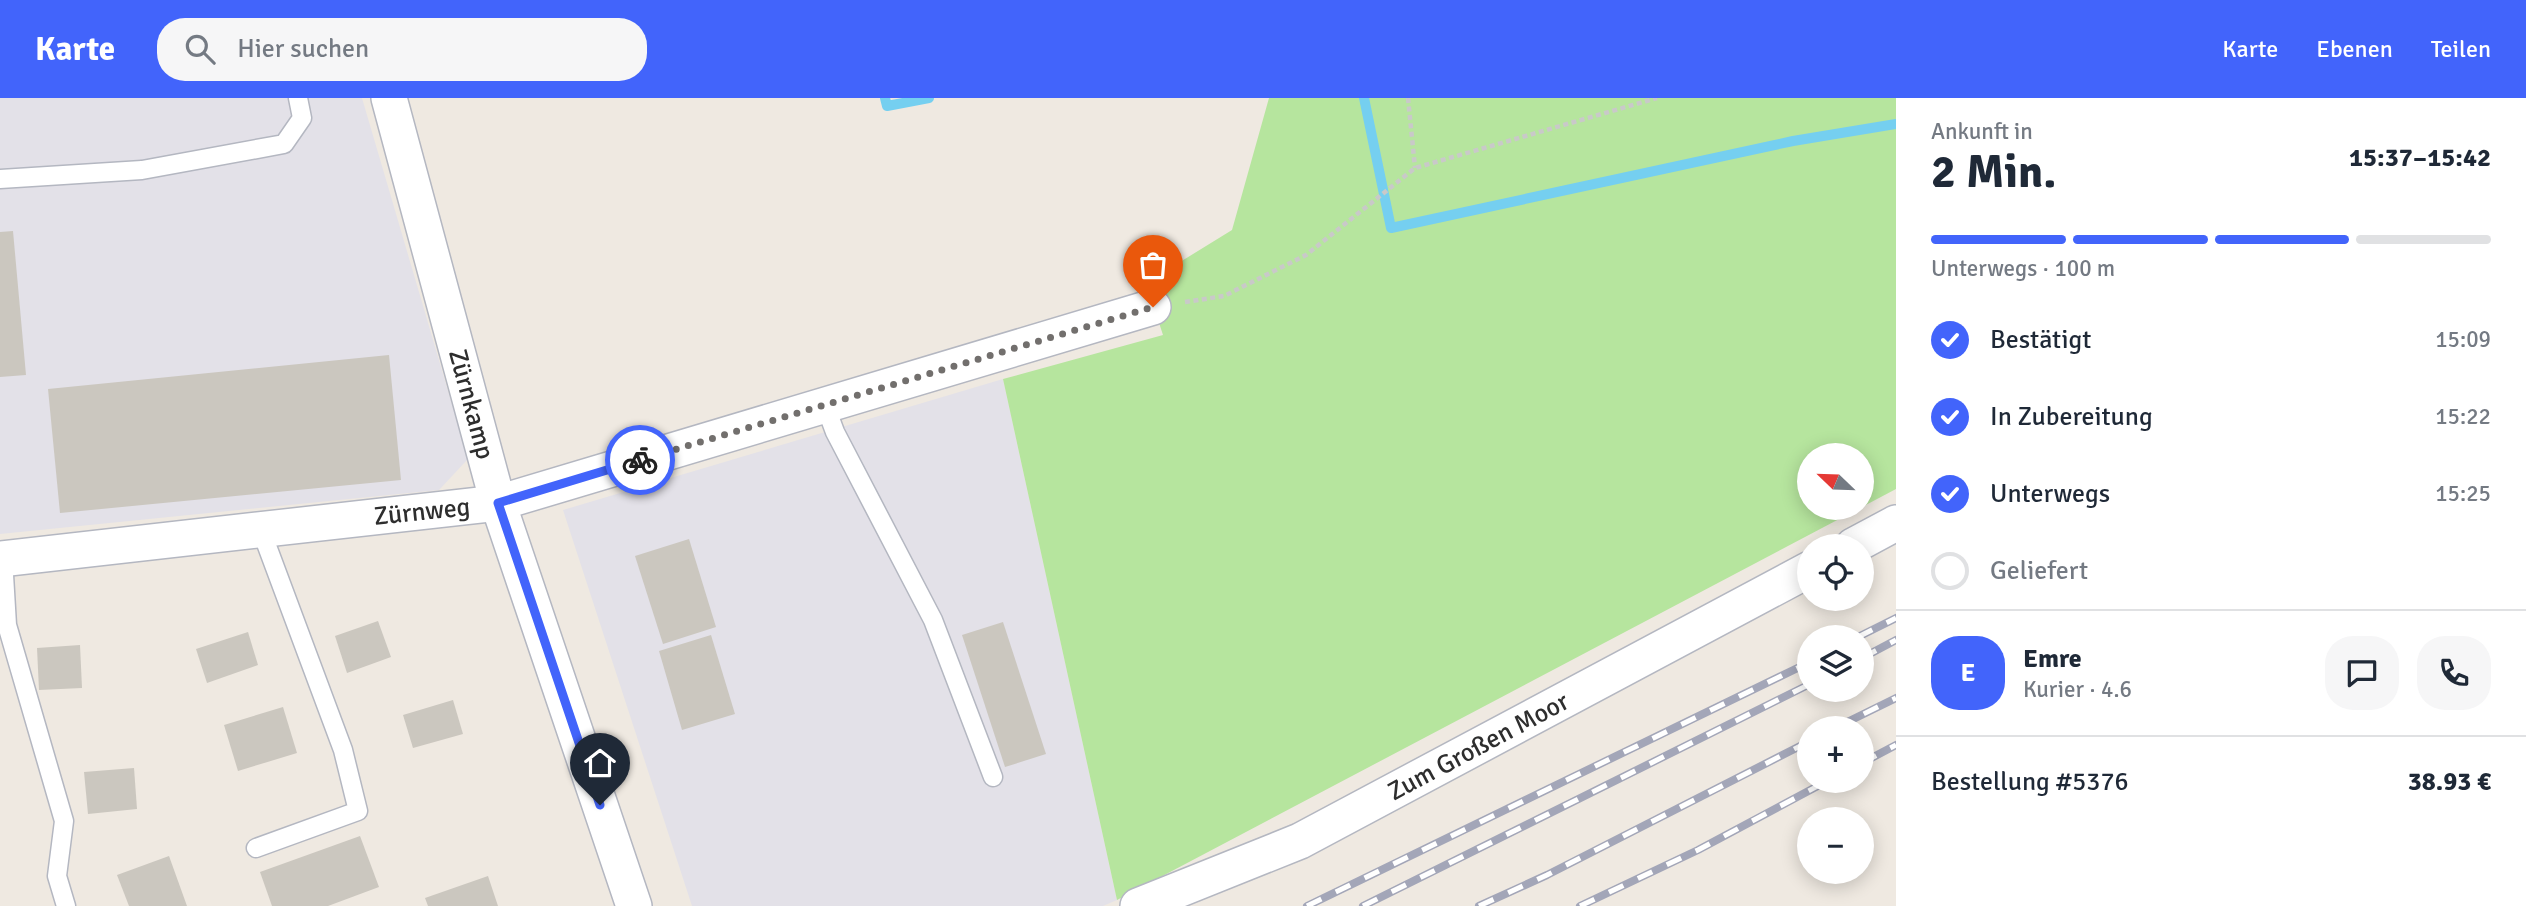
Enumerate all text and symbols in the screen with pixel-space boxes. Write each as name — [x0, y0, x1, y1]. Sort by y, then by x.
search box — [157, 18, 647, 81]
text: Karte — [35, 29, 115, 70]
icon: search — [181, 30, 219, 68]
text: Hier suchen — [237, 33, 369, 65]
text: Karte — [2222, 34, 2278, 64]
text: Ebenen — [2316, 34, 2393, 64]
text: Teilen — [2431, 34, 2491, 64]
text: Ankunft in — [1931, 117, 2033, 146]
text: 15:37–15:42 — [2349, 142, 2491, 174]
text: 2 Min. — [1931, 144, 2056, 200]
pin — [1123, 235, 1183, 307]
icon: bag — [1134, 246, 1172, 284]
text: Unterwegs · 100 m — [1931, 254, 2115, 283]
icon: check — [1931, 321, 1969, 359]
text: Bestätigt — [1990, 324, 2091, 356]
text: 15:09 — [2435, 325, 2491, 354]
street label: Zürnkamp — [441, 346, 501, 463]
icon: check — [1931, 398, 1969, 436]
text: In Zubereitung — [1990, 401, 2153, 433]
text: 15:22 — [2435, 402, 2491, 431]
courier — [605, 425, 675, 495]
icon: bike — [621, 441, 659, 479]
north arrow — [1797, 443, 1874, 520]
map controls — [1797, 443, 1874, 884]
icon: check — [1931, 475, 1969, 513]
text: Unterwegs — [1990, 478, 2110, 510]
text: 15:25 — [2435, 479, 2491, 508]
street label: Zürnweg — [372, 491, 472, 533]
button: locate — [1797, 534, 1874, 611]
text: Geliefert — [1990, 555, 2088, 587]
button: layers — [1797, 625, 1874, 702]
button: chat — [2325, 636, 2399, 710]
button: phone — [2417, 636, 2491, 710]
text: Emre — [2023, 643, 2082, 675]
text: E — [1961, 657, 1975, 689]
text: Kurier · 4.6 — [2023, 675, 2132, 704]
street label: Zum Großen Moor — [1382, 685, 1575, 808]
button: + — [1797, 716, 1874, 793]
pin — [570, 733, 630, 805]
icon: home — [581, 744, 619, 782]
text: Bestellung #5376 — [1931, 766, 2128, 798]
text: 38.93 € — [2408, 766, 2491, 798]
button: − — [1797, 807, 1874, 884]

